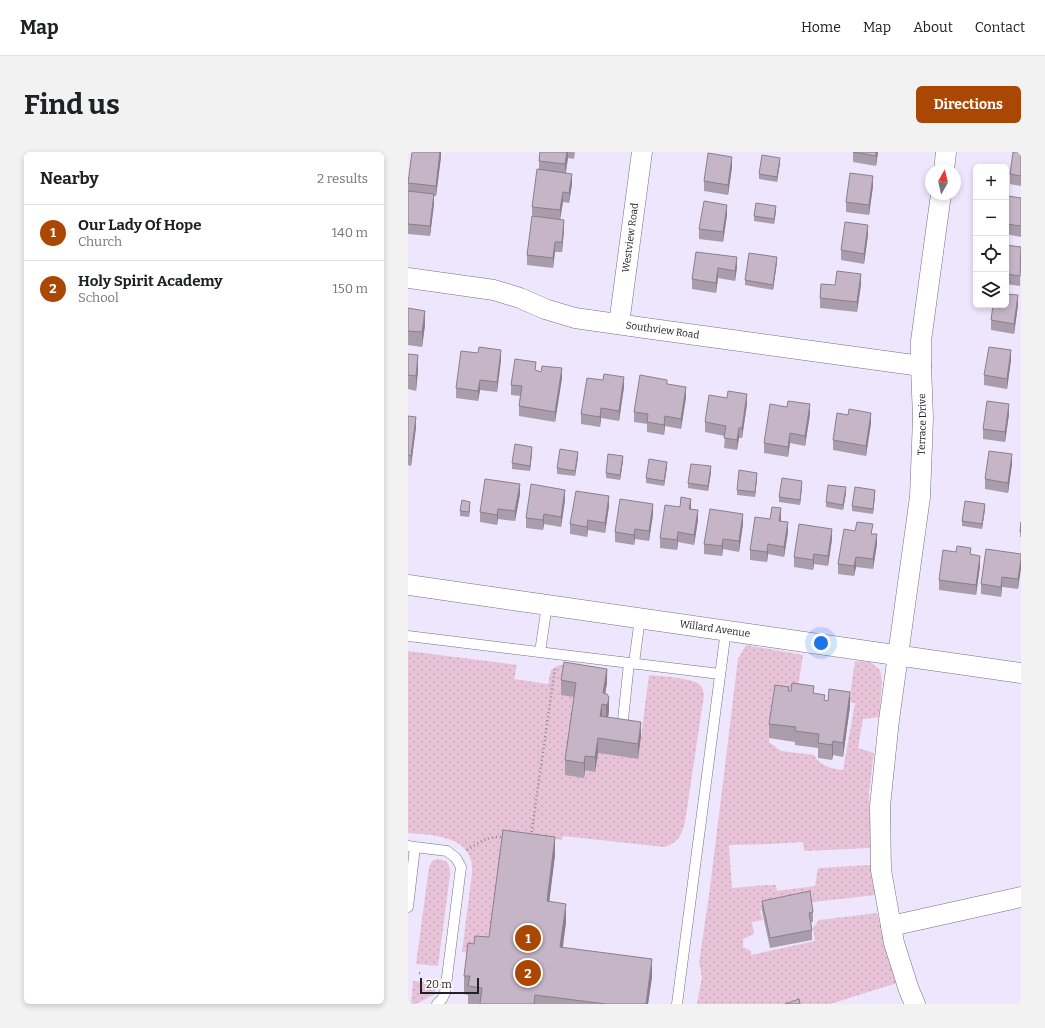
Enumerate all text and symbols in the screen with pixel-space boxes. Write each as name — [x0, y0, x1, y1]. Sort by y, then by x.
text: Map — [20, 16, 59, 39]
text: Home — [801, 19, 841, 36]
text: Map — [863, 19, 891, 36]
text: About — [913, 19, 953, 36]
text: Contact — [975, 19, 1025, 36]
button: Directions — [916, 86, 1021, 123]
text: Find us — [24, 88, 120, 121]
north arrow — [925, 164, 961, 200]
map controls — [973, 164, 1009, 308]
button: + — [973, 164, 1009, 200]
text: Nearby — [40, 168, 99, 189]
text: 2 results — [317, 171, 368, 186]
button: − — [973, 200, 1009, 236]
street label: Westview Road — [620, 202, 641, 273]
text: Our Lady Of Hope — [78, 216, 201, 234]
text: 1 — [50, 225, 56, 240]
text: 140 m — [332, 225, 368, 240]
text: Church — [78, 234, 122, 249]
button: locate — [973, 236, 1009, 272]
text: Holy Spirit Academy — [78, 272, 223, 290]
button: layers — [973, 272, 1009, 308]
text: 2 — [49, 281, 57, 296]
text: 150 m — [332, 281, 368, 296]
text: School — [78, 290, 119, 305]
street label: Southview Road — [625, 319, 700, 341]
street label: Terrace Drive — [916, 393, 929, 456]
street label: Willard Avenue — [679, 618, 751, 640]
your location — [811, 633, 831, 653]
pin: 1 — [515, 923, 541, 953]
pin: 2 — [515, 958, 541, 988]
scale bar — [420, 976, 479, 995]
text: 20 m — [426, 978, 452, 991]

